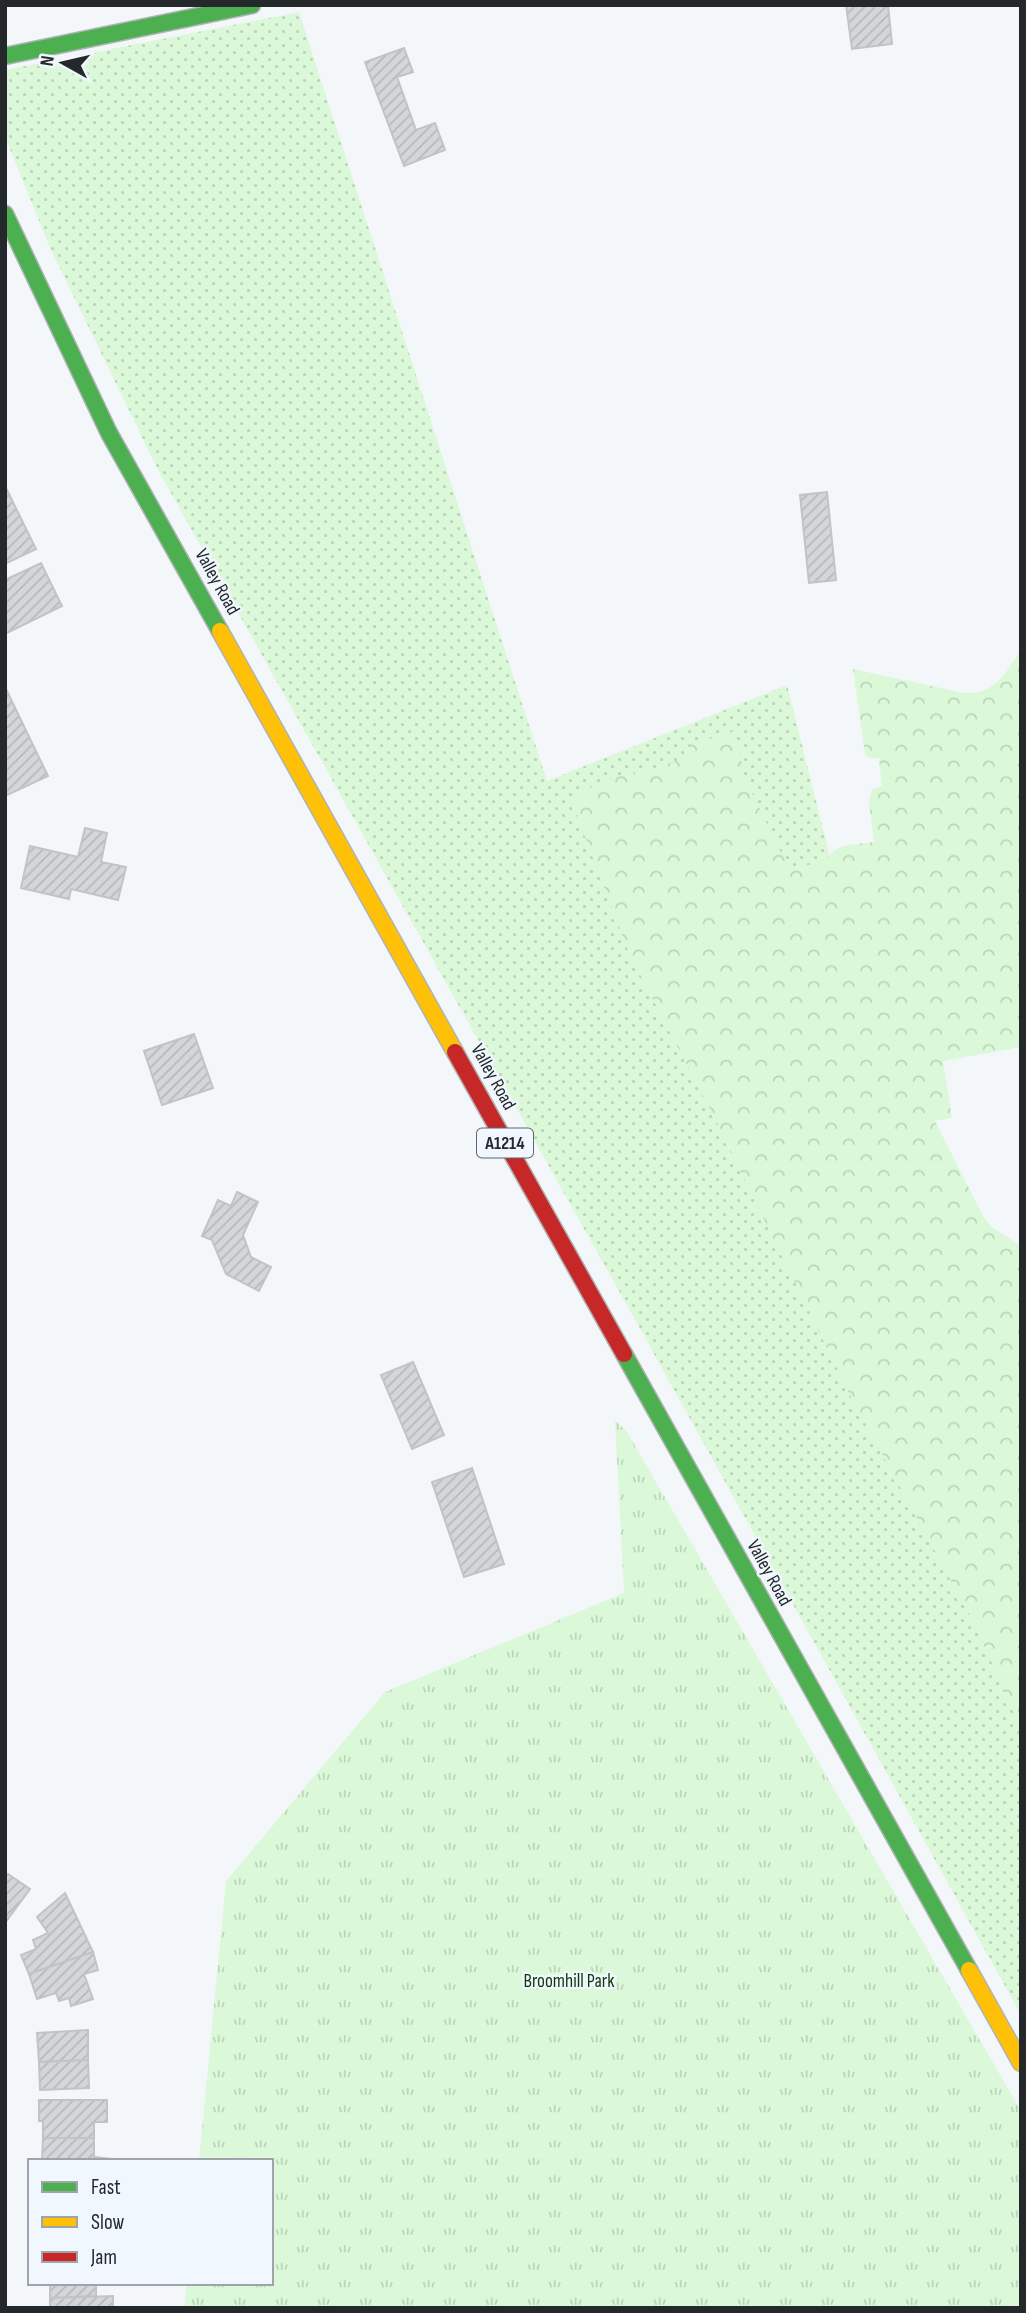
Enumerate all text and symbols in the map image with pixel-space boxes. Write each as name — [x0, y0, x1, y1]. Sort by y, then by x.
north arrow — [28, 28, 98, 98]
text: N — [36, 54, 60, 67]
street label: Valley Road — [190, 545, 244, 619]
street label: Valley Road — [466, 1040, 520, 1114]
road number: A1214 — [477, 1128, 533, 1158]
street label: Valley Road — [742, 1536, 796, 1610]
park label: Broomhill Park — [523, 1970, 615, 1993]
legend — [28, 2159, 273, 2285]
text: Fast — [91, 2175, 121, 2200]
text: Slow — [91, 2210, 125, 2235]
text: Jam — [90, 2245, 117, 2270]

